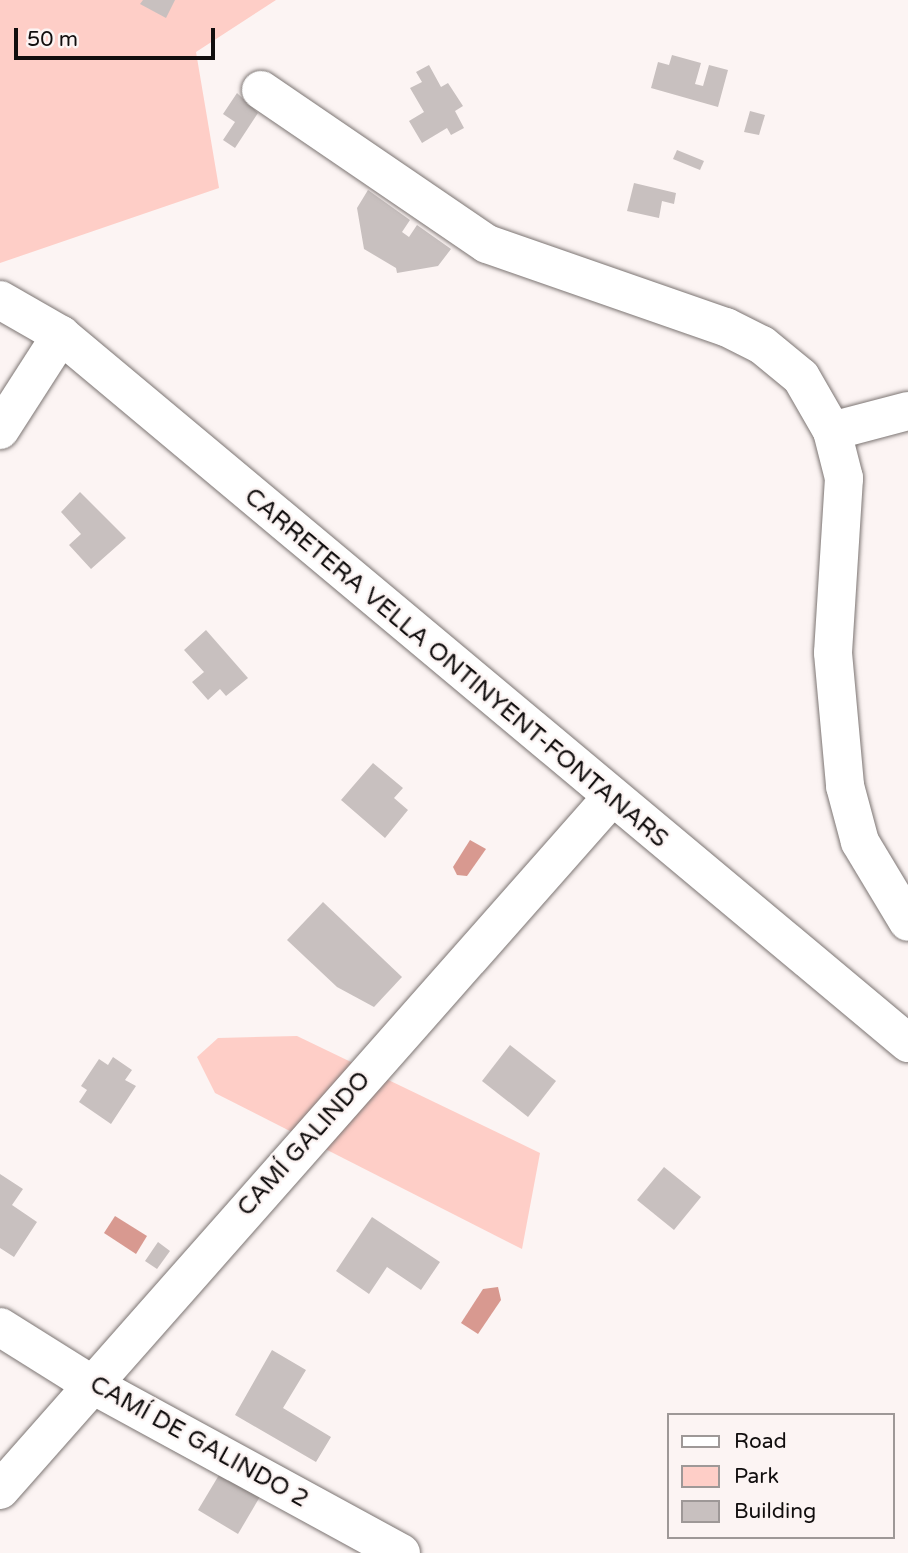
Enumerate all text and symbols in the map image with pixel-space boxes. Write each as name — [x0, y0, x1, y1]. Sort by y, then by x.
scale bar — [18, 14, 219, 58]
text: 50 m — [27, 27, 78, 52]
street label: CARRETERA VELLA ONTINYENT-FONTANARS — [238, 482, 674, 854]
street label: CAMÍ GALINDO — [232, 1066, 376, 1222]
street label: CAMÍ DE GALINDO 2 — [85, 1370, 313, 1514]
legend — [666, 1413, 894, 1539]
text: Road — [734, 1429, 787, 1454]
text: Park — [734, 1464, 779, 1489]
text: Building — [734, 1499, 816, 1524]

